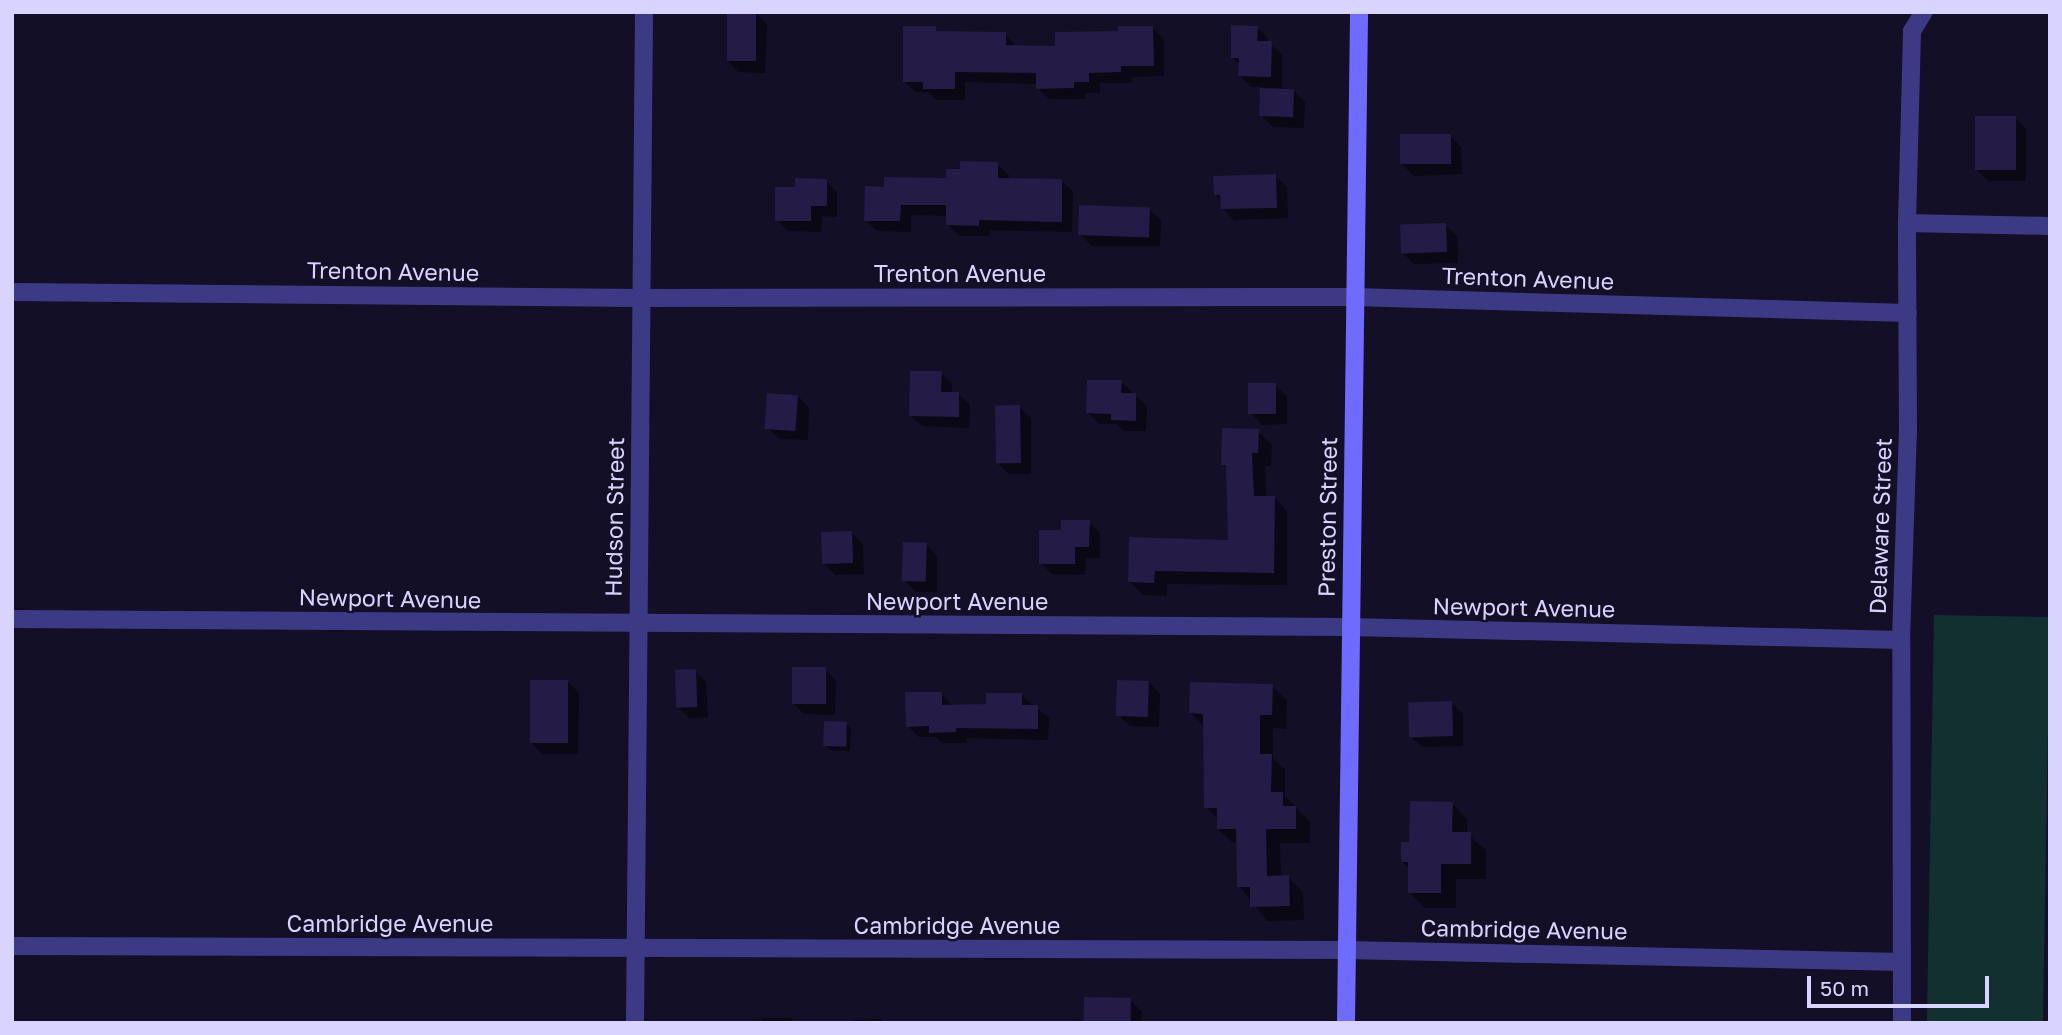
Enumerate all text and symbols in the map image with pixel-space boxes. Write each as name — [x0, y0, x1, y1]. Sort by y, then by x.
street label: Trenton Avenue — [307, 256, 479, 286]
street label: Trenton Avenue — [874, 259, 1046, 287]
street label: Trenton Avenue — [1441, 261, 1615, 295]
street label: Hudson Street — [599, 437, 629, 597]
street label: Preston Street — [1312, 437, 1342, 597]
street label: Delaware Street — [1863, 437, 1897, 615]
street label: Newport Avenue — [298, 583, 482, 613]
street label: Newport Avenue — [866, 587, 1048, 615]
street label: Newport Avenue — [1432, 592, 1616, 622]
street label: Cambridge Avenue — [287, 909, 493, 937]
street label: Cambridge Avenue — [854, 911, 1060, 939]
street label: Cambridge Avenue — [1420, 913, 1628, 945]
scale bar — [1810, 962, 1992, 1006]
text: 50 m — [1820, 975, 1869, 1001]

